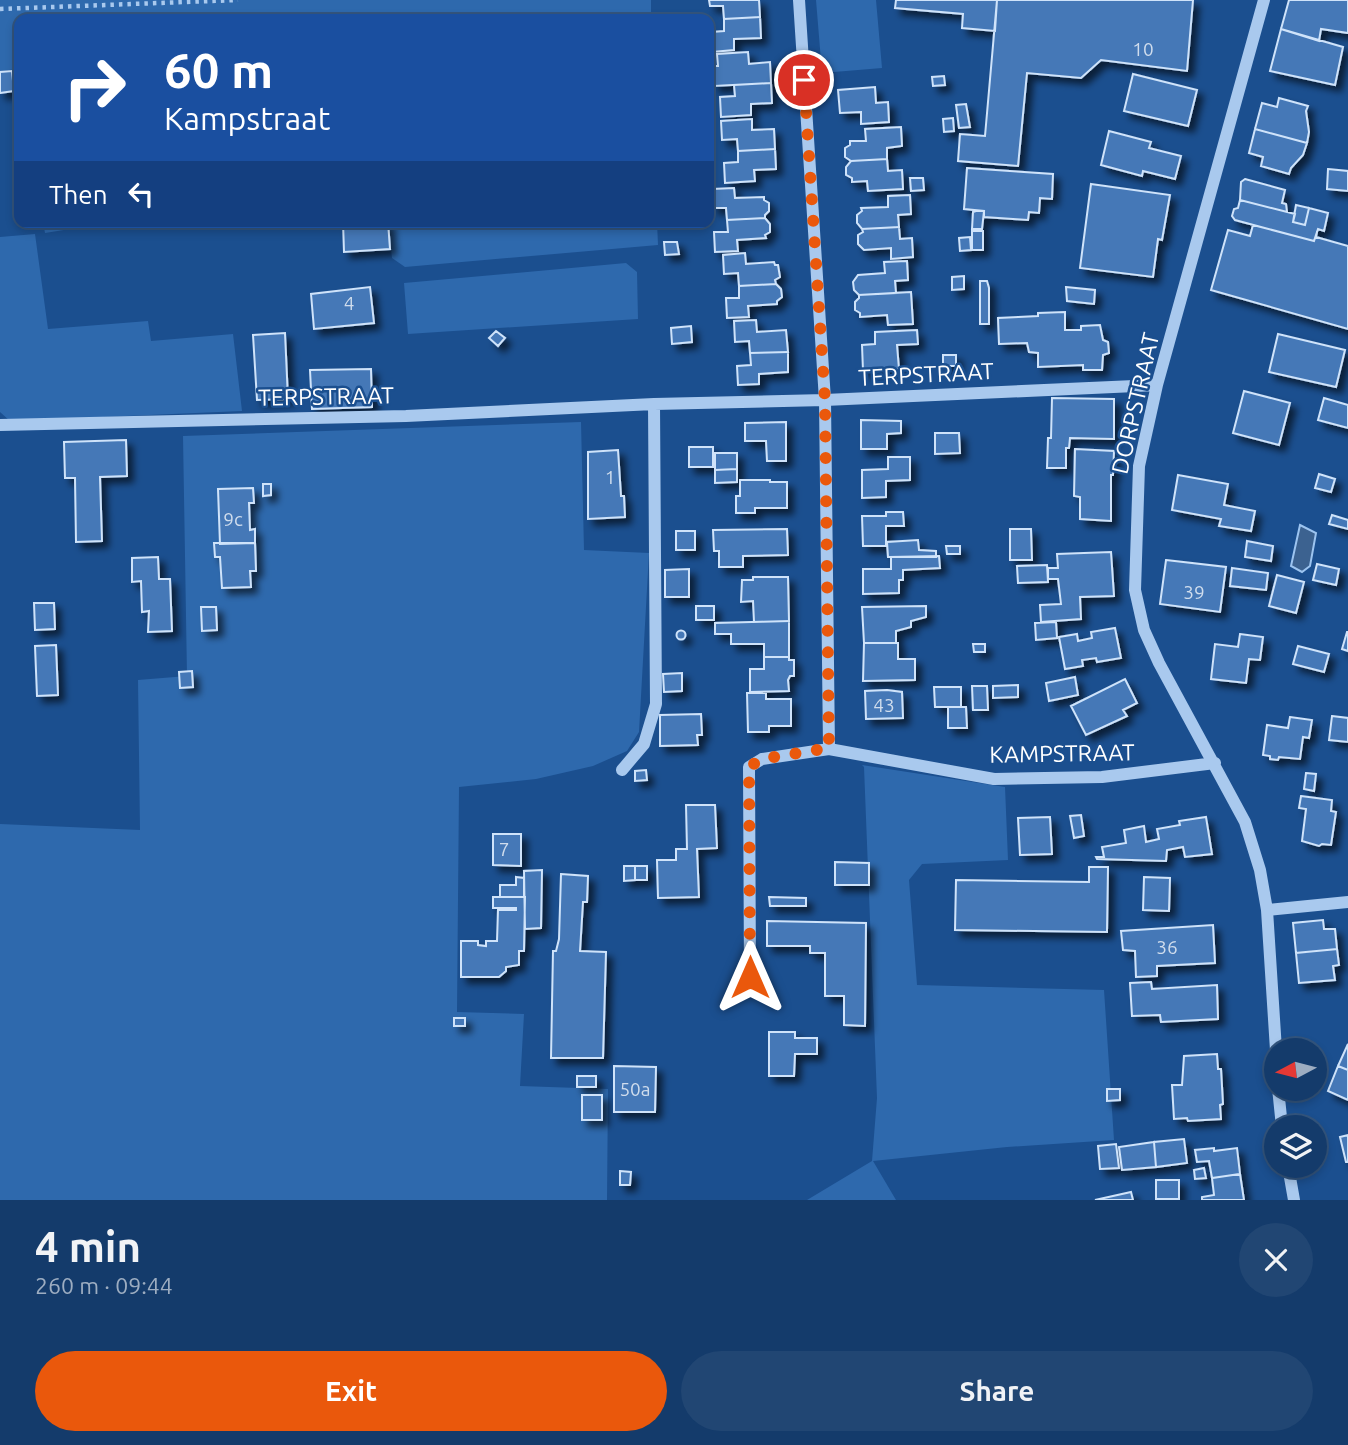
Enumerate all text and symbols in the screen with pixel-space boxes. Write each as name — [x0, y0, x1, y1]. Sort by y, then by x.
house number: 10 — [1132, 38, 1154, 60]
icon: right — [49, 42, 140, 133]
text: 60 m — [164, 42, 273, 97]
pin — [774, 50, 834, 110]
icon: arrive — [785, 61, 823, 99]
text: Kampstraat — [164, 100, 330, 136]
icon: left — [122, 175, 160, 213]
text: Then — [49, 180, 108, 209]
house number: 4 — [344, 292, 354, 314]
street label: DORPSTRAAT — [1107, 330, 1163, 476]
street label: TERPSTRAAT — [858, 358, 995, 390]
street label: TERPSTRAAT — [258, 382, 394, 410]
house number: 1 — [605, 466, 615, 488]
house number: 9c — [223, 508, 243, 530]
house number: 39 — [1183, 581, 1205, 603]
house number: 43 — [873, 694, 895, 716]
street label: KAMPSTRAAT — [989, 739, 1135, 767]
house number: 7 — [499, 838, 509, 860]
house number: 36 — [1156, 936, 1178, 958]
position arrow — [713, 940, 787, 1014]
north arrow — [1264, 1038, 1326, 1101]
map controls — [1264, 1038, 1327, 1178]
house number: 50a — [619, 1078, 651, 1100]
button: layers — [1264, 1115, 1327, 1178]
text: 4 min — [35, 1223, 141, 1270]
button: close — [1239, 1223, 1313, 1297]
text: 260 m · 09:44 — [35, 1273, 173, 1298]
button: Exit — [35, 1351, 667, 1431]
button: Share — [681, 1351, 1313, 1431]

